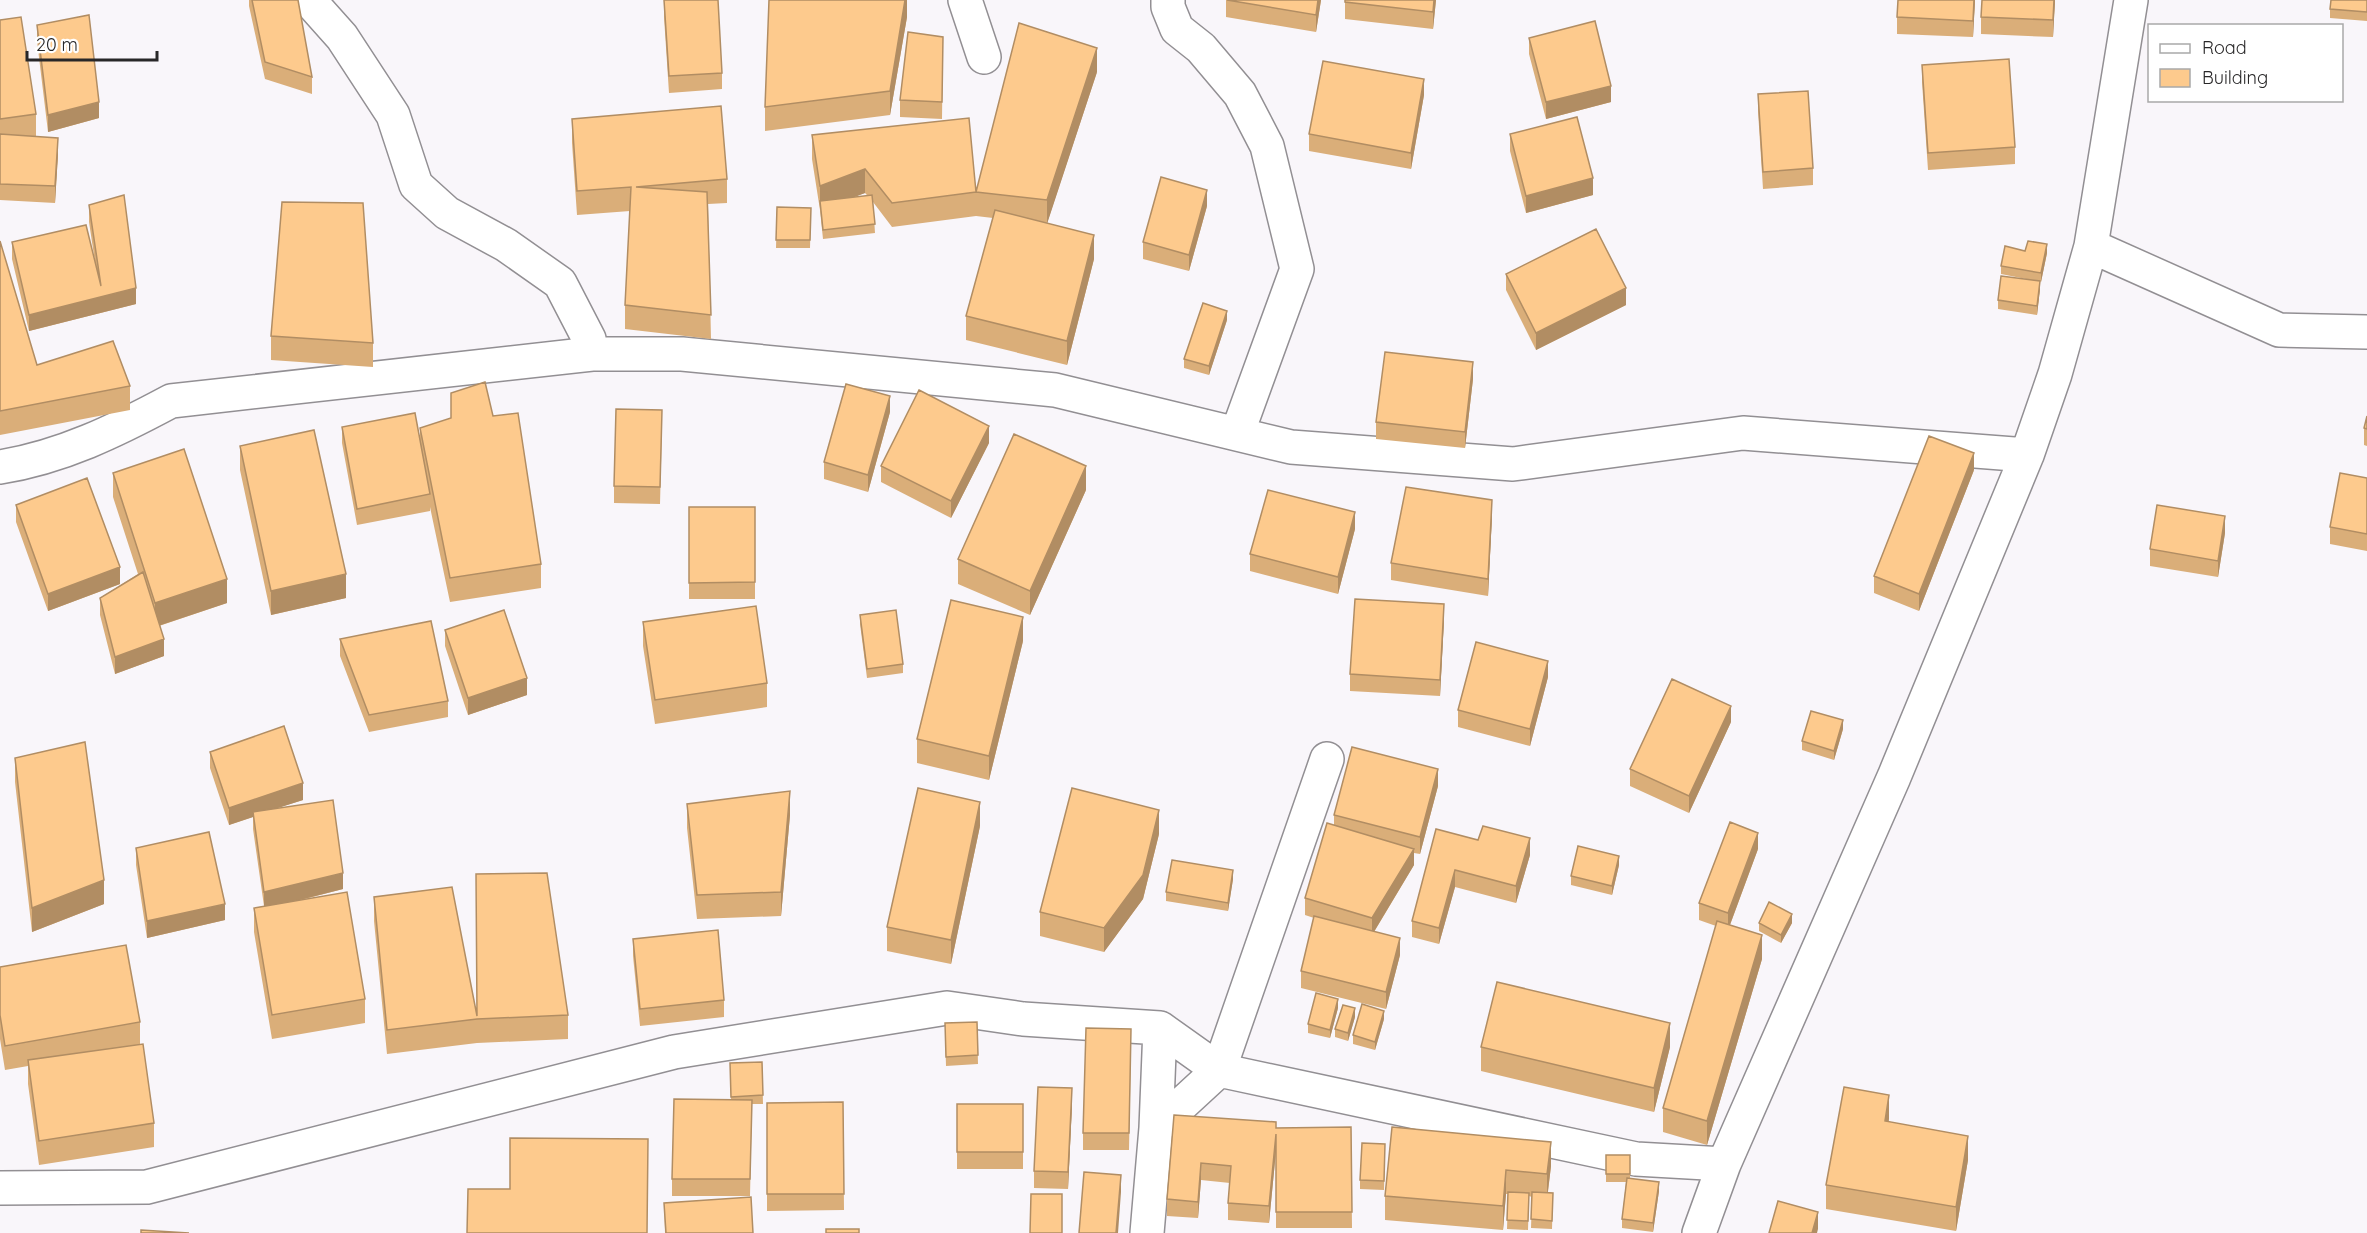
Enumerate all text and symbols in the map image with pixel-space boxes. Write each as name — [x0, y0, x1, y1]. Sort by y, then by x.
scale bar — [27, 24, 158, 62]
legend — [2148, 24, 2343, 102]
text: 20 m — [36, 33, 78, 56]
text: Road — [2202, 36, 2247, 59]
text: Building — [2202, 66, 2268, 89]

